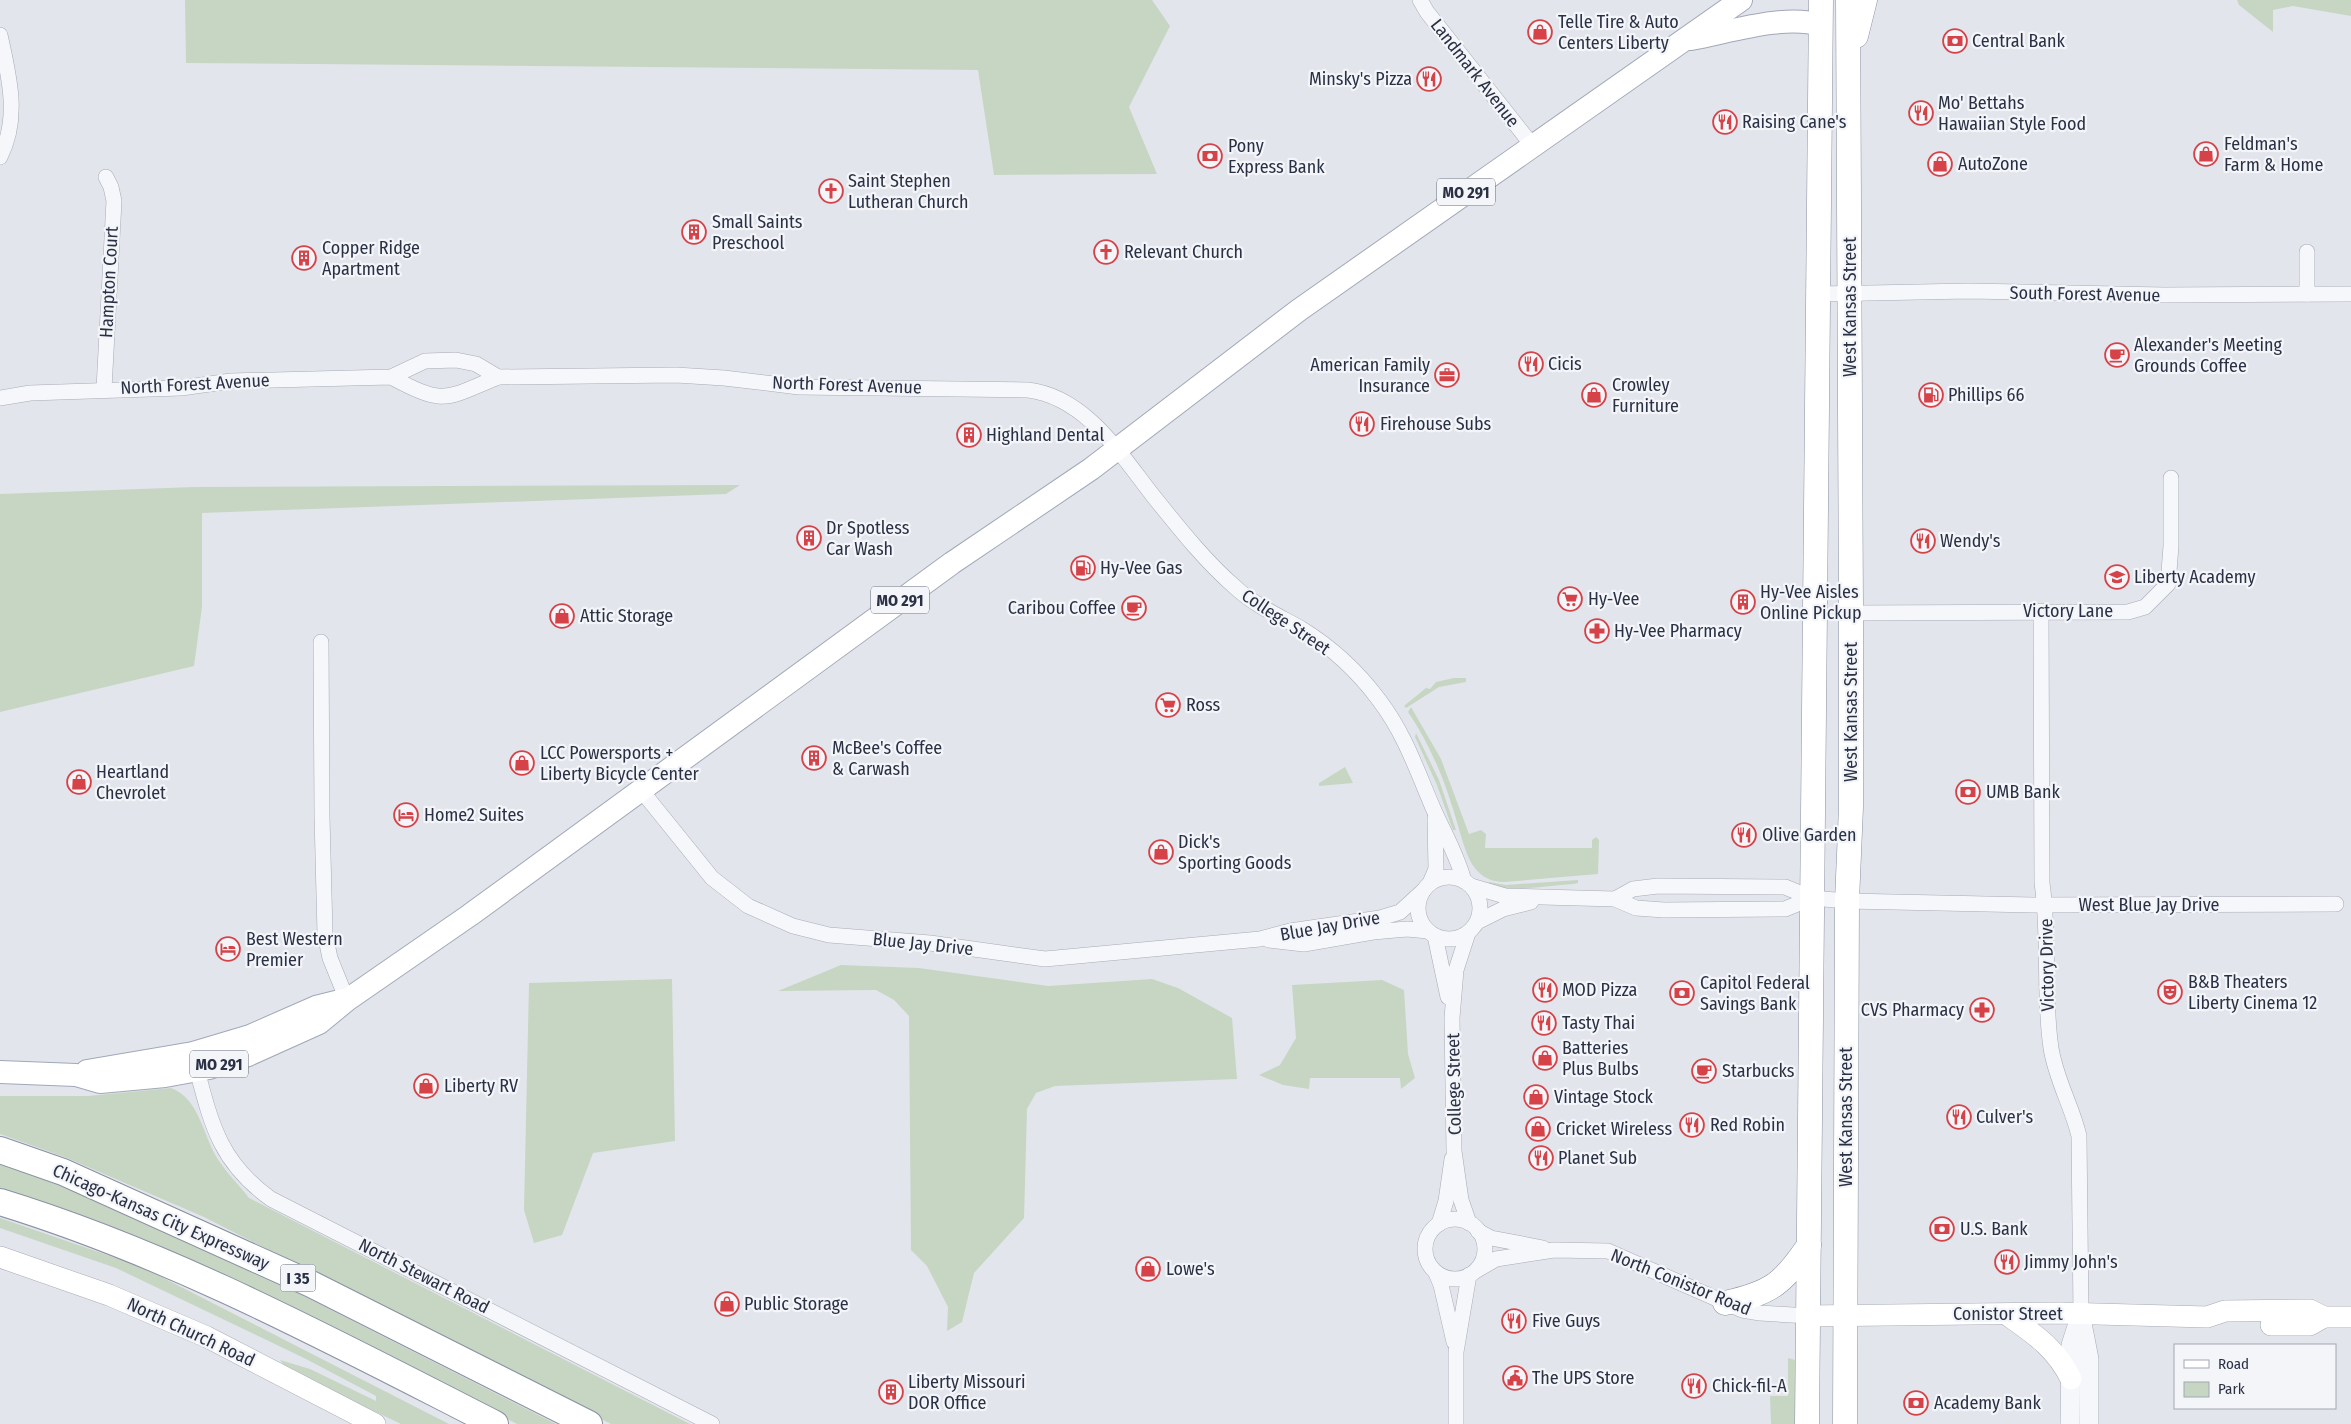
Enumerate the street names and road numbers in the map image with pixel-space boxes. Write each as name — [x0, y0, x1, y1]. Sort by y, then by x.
street label: Landmark Avenue — [1426, 14, 1524, 132]
road number: MO 291 — [1437, 178, 1495, 206]
street label: Hampton Court — [95, 225, 123, 338]
street label: West Kansas Street — [1839, 237, 1861, 377]
street label: South Forest Avenue — [2009, 282, 2161, 306]
street label: North Forest Avenue — [120, 369, 270, 399]
street label: North Forest Avenue — [772, 371, 922, 399]
street label: College Street — [1238, 584, 1335, 660]
road number: MO 291 — [871, 586, 929, 614]
street label: Victory Lane — [2023, 600, 2113, 622]
street label: West Kansas Street — [1840, 642, 1862, 782]
street label: West Blue Jay Drive — [2079, 894, 2220, 916]
street label: Blue Jay Drive — [1278, 906, 1382, 946]
street label: Victory Drive — [2035, 918, 2059, 1012]
street label: Blue Jay Drive — [872, 928, 974, 960]
street label: College Street — [1442, 1033, 1466, 1135]
street label: West Kansas Street — [1835, 1047, 1857, 1187]
road number: MO 291 — [190, 1050, 248, 1078]
street label: Chicago-Kansas City Expressway — [49, 1159, 273, 1275]
street label: North Stewart Road — [355, 1234, 493, 1318]
street label: North Conistor Road — [1608, 1244, 1754, 1320]
road number: I 35 — [280, 1264, 316, 1292]
street label: North Church Road — [124, 1293, 258, 1371]
street label: Conistor Street — [1953, 1303, 2063, 1325]

